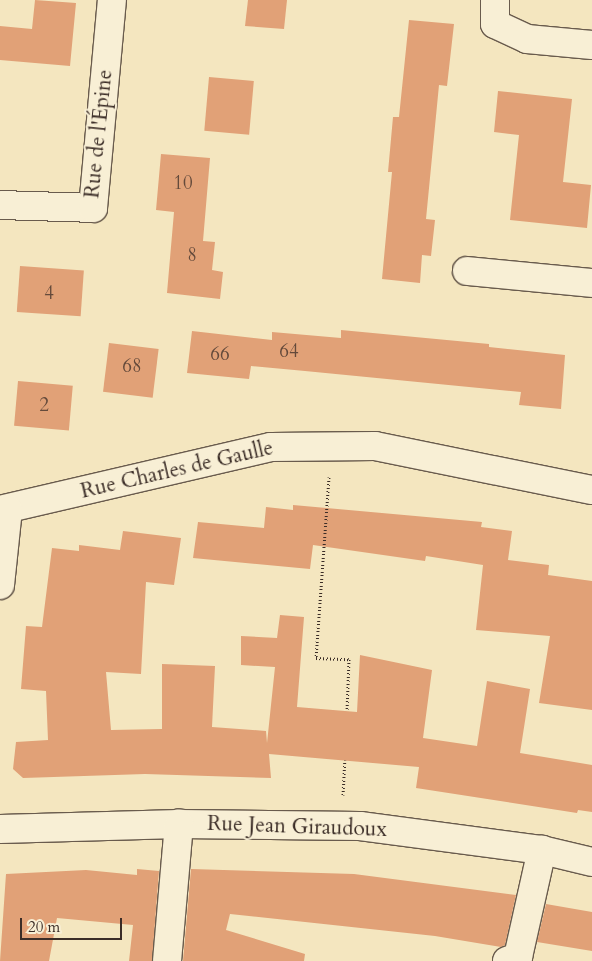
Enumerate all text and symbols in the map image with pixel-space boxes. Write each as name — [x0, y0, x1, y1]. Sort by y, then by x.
street label: Rue de l'Épine — [80, 68, 118, 200]
house number: 10 — [173, 173, 193, 195]
house number: 8 — [187, 245, 197, 267]
house number: 4 — [44, 283, 54, 305]
house number: 64 — [279, 341, 299, 363]
house number: 66 — [210, 344, 230, 366]
house number: 68 — [122, 356, 142, 378]
house number: 2 — [39, 395, 49, 417]
street label: Rue Charles de Gaulle — [78, 436, 276, 504]
street label: Rue Jean Giraudoux — [207, 811, 387, 843]
scale bar — [22, 908, 125, 940]
text: 20 m — [28, 917, 60, 937]

